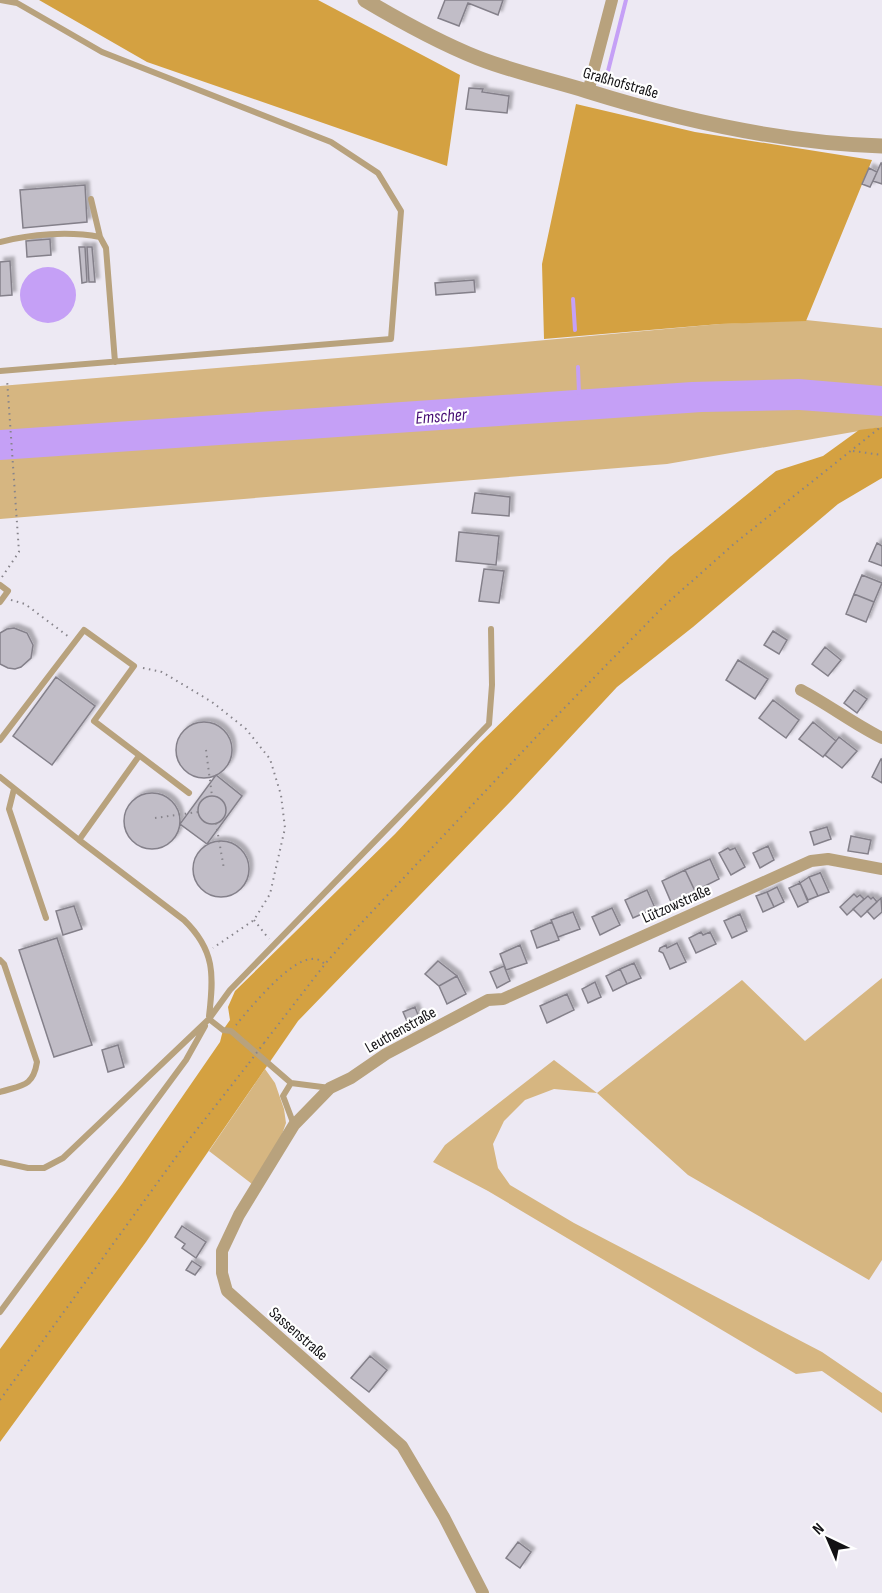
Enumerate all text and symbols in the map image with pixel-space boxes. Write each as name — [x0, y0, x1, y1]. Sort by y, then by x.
street label: Graßhofstraße — [581, 64, 660, 103]
water label: Emscher — [415, 404, 468, 429]
street label: Lützowstraße — [639, 881, 714, 928]
street label: Leuthenstraße — [362, 1003, 440, 1058]
street label: Sassenstraße — [265, 1303, 331, 1365]
north arrow — [798, 1509, 858, 1569]
text: N — [809, 1519, 828, 1539]

